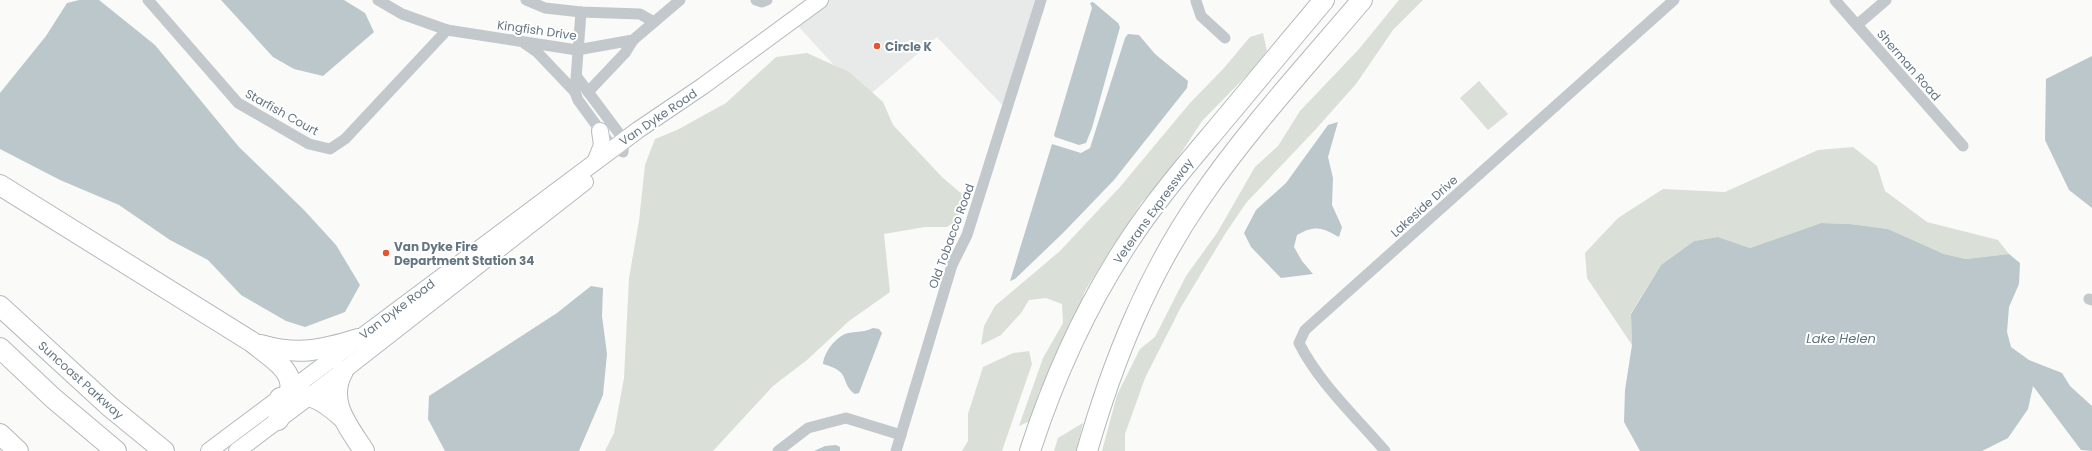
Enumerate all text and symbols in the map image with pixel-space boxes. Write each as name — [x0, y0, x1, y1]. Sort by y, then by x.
street label: Kingfish Drive — [496, 16, 578, 44]
street label: Sherman Road — [1873, 26, 1945, 104]
place label: Circle K — [885, 38, 933, 55]
marker: Circle K — [872, 41, 882, 51]
street label: Starfish Court — [242, 85, 322, 139]
street label: Van Dyke Road — [616, 85, 700, 149]
street label: Veterans Expressway — [1109, 155, 1197, 267]
street label: Lakeside Drive — [1387, 171, 1461, 241]
street label: Old Tobacco Road — [924, 181, 978, 291]
place label: Van Dyke Fire Department Station 34 — [394, 238, 535, 269]
marker: Van Dyke Fire Department Station 34 — [381, 248, 391, 258]
street label: Van Dyke Road — [356, 275, 438, 343]
water label: Lake Helen — [1806, 329, 1876, 348]
street label: Suncoast Parkway — [35, 337, 128, 423]

